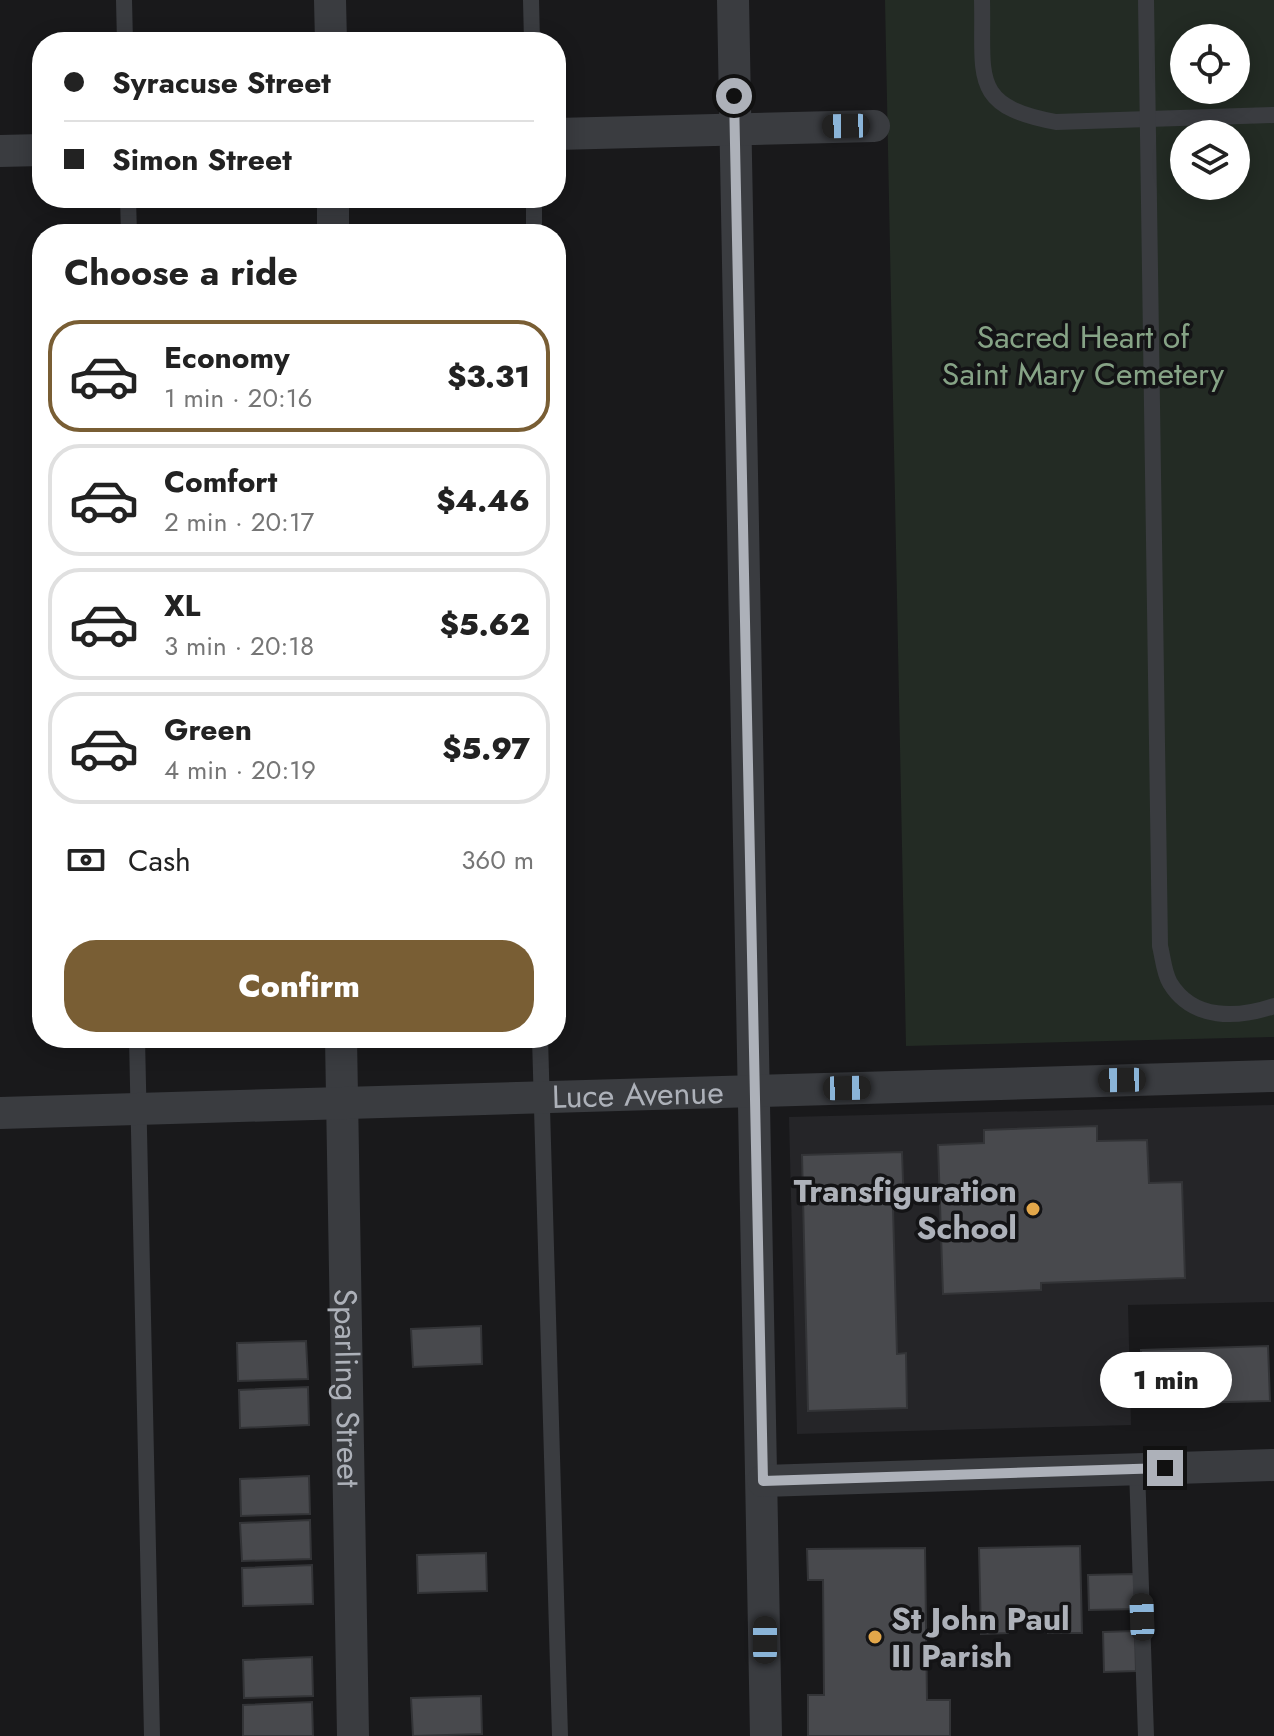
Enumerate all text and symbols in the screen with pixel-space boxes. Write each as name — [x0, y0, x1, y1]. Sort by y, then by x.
map controls — [1170, 24, 1250, 200]
button: locate — [1170, 24, 1250, 104]
text: Syracuse Street — [112, 61, 331, 104]
route start — [716, 78, 752, 114]
car — [822, 114, 870, 138]
button: layers — [1170, 120, 1250, 200]
text: Simon Street — [112, 138, 292, 181]
text: Choose a ride — [64, 246, 298, 298]
park label: Sacred Heart of Saint Mary Cemetery — [942, 314, 1225, 397]
text: Economy — [164, 336, 290, 379]
icon: car — [68, 340, 140, 412]
text: $3.31 — [447, 355, 530, 398]
text: 1 min · 20:16 — [164, 379, 312, 417]
text: Comfort — [164, 460, 277, 503]
icon: car — [68, 464, 140, 536]
text: $4.46 — [436, 479, 530, 522]
text: 2 min · 20:17 — [164, 503, 314, 541]
text: XL — [164, 584, 200, 627]
icon: car — [68, 588, 140, 660]
text: $5.62 — [440, 603, 530, 646]
text: 3 min · 20:18 — [164, 627, 314, 665]
text: Green — [164, 708, 252, 751]
icon: car — [68, 712, 140, 784]
text: $5.97 — [442, 727, 530, 770]
text: 4 min · 20:19 — [164, 751, 316, 789]
icon: cash — [64, 838, 108, 882]
text: Cash — [128, 839, 191, 882]
text: 360 m — [461, 841, 534, 879]
button: Confirm — [64, 940, 534, 1032]
car — [1098, 1068, 1146, 1092]
street label: Luce Avenue — [551, 1069, 724, 1120]
car — [823, 1076, 871, 1100]
place label: Transfiguration School — [794, 1168, 1017, 1251]
marker: Transfiguration School — [1024, 1200, 1042, 1218]
street label: Sparling Street — [322, 1288, 372, 1488]
callout: 1 min — [1099, 1352, 1231, 1408]
text: 1 min — [1133, 1361, 1199, 1399]
route end — [1147, 1450, 1183, 1486]
car — [1129, 1593, 1155, 1641]
place label: St John Paul II Parish — [891, 1596, 1070, 1679]
car — [753, 1616, 777, 1664]
marker: St John Paul II Parish — [866, 1628, 884, 1646]

